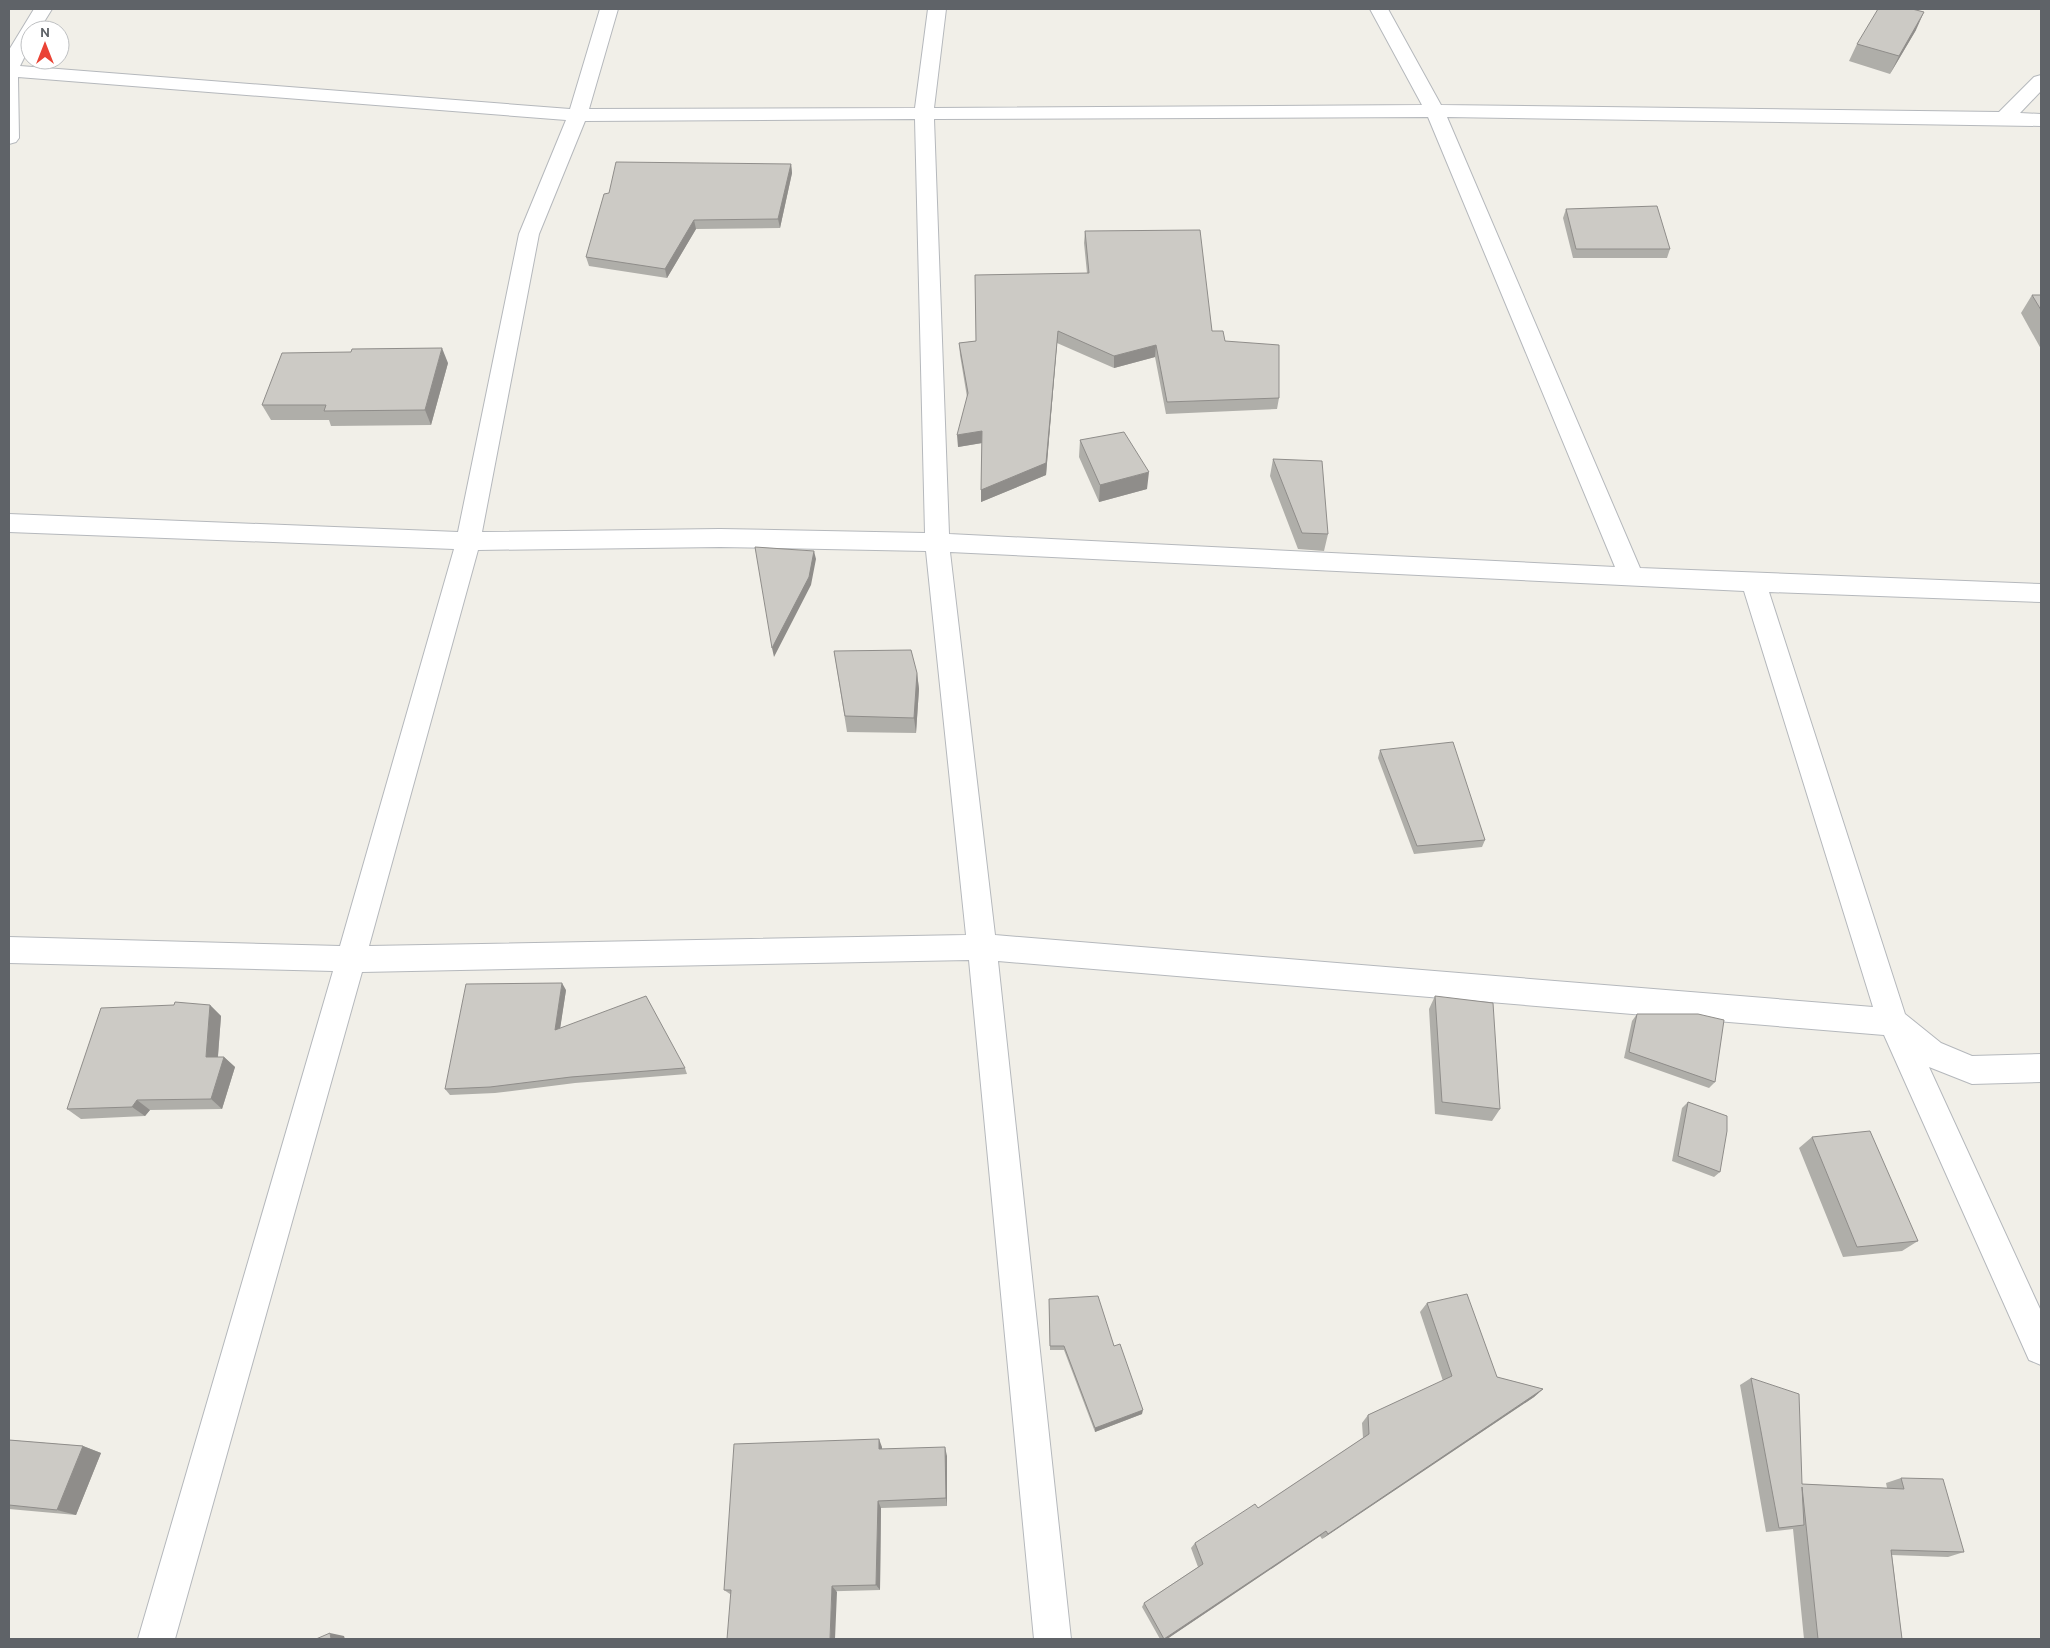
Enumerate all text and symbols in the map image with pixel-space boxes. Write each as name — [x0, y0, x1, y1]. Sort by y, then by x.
north arrow — [20, 20, 70, 70]
text: N — [40, 25, 50, 42]

